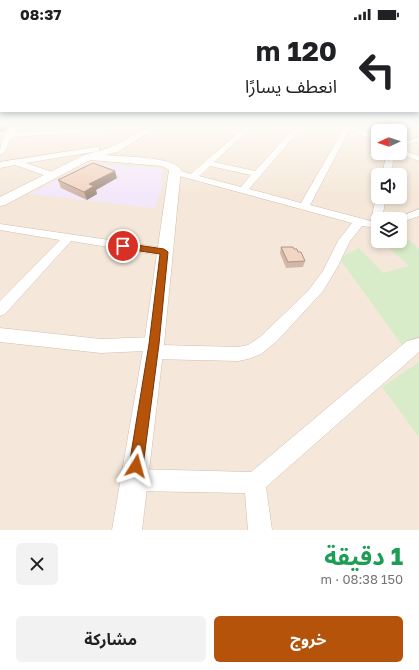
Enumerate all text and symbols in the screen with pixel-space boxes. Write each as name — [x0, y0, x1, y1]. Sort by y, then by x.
text: 08:37 — [20, 5, 61, 23]
text: 120 m — [256, 34, 337, 67]
icon: left — [351, 44, 403, 96]
text: انعطف يسارًا — [245, 75, 337, 97]
north arrow — [371, 124, 407, 160]
map controls — [371, 124, 407, 248]
button: sound — [371, 168, 407, 204]
button: layers — [371, 212, 407, 248]
pin — [106, 229, 140, 263]
icon: arrive — [112, 235, 134, 257]
position arrow — [115, 445, 157, 487]
text: 1 دقيقة — [324, 541, 403, 570]
button: close — [16, 543, 58, 585]
text: 150 m · 08:38 — [321, 571, 403, 587]
button: مشاركة — [16, 616, 206, 662]
button: خروج — [214, 616, 403, 662]

